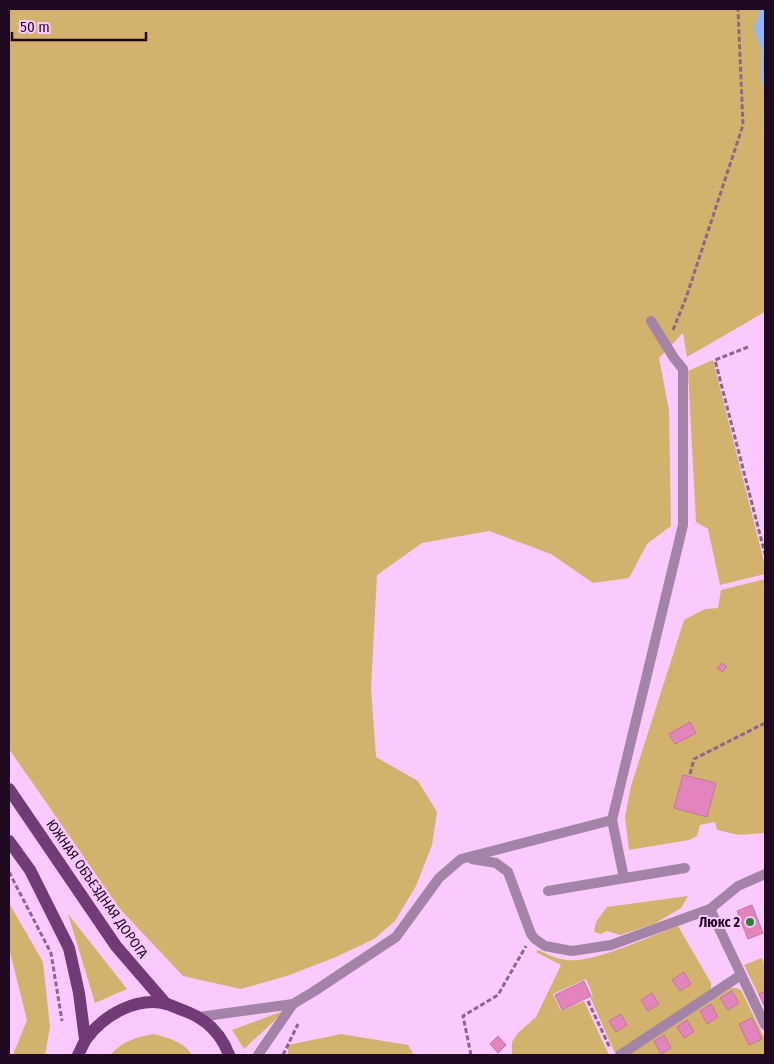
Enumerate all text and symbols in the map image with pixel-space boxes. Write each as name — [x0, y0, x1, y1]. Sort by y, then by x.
scale bar — [12, 10, 146, 42]
text: 50 m — [20, 18, 50, 36]
street label: ЮЖНАЯ ОБЪЕЗДНАЯ ДОРОГА — [43, 816, 152, 962]
place label: Люкс 2 — [699, 914, 741, 931]
marker: Люкс 2 — [744, 916, 756, 928]

